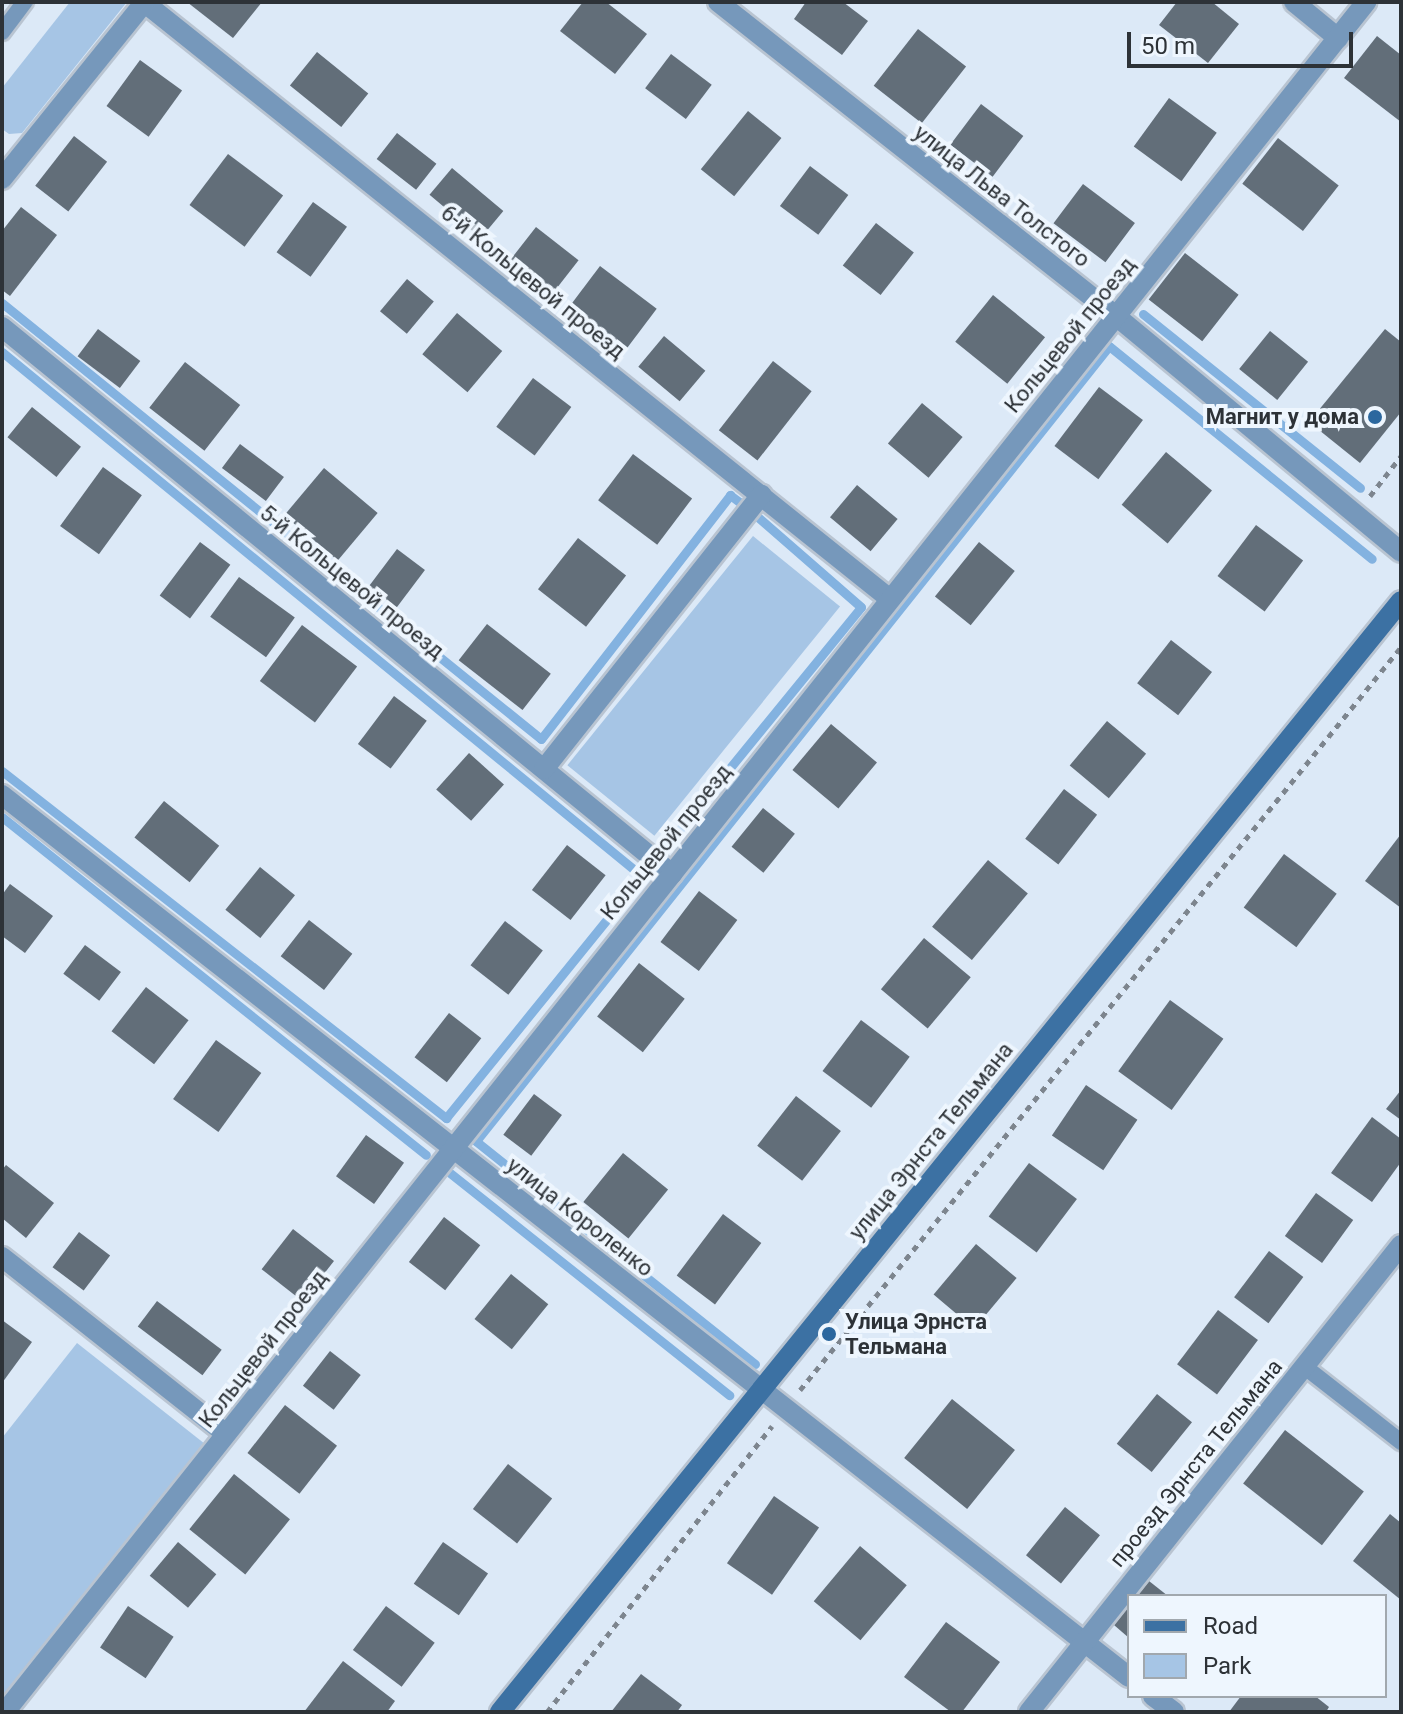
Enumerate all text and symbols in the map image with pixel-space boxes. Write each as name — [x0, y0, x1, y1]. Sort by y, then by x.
scale bar — [1131, 16, 1357, 66]
text: 50 m — [1141, 32, 1195, 60]
street label: улица Льва Толстого — [909, 119, 1095, 273]
street label: 6-й Кольцевой проезд — [436, 200, 630, 364]
street label: Кольцевой проезд — [999, 252, 1141, 418]
place label: Магнит у дома — [1206, 404, 1359, 430]
marker: Магнит у дома — [1366, 408, 1384, 426]
street label: 5-й Кольцевой проезд — [255, 500, 449, 664]
street label: Кольцевой проезд — [595, 759, 737, 925]
street label: улица Эрнста Тельмана — [843, 1037, 1019, 1245]
street label: улица Короленко — [502, 1152, 658, 1282]
street label: Кольцевой проезд — [193, 1265, 333, 1433]
place label: Улица Эрнста Тельмана — [845, 1308, 987, 1360]
marker: Улица Эрнста Тельмана — [820, 1325, 838, 1343]
street label: проезд Эрнста Тельмана — [1104, 1354, 1288, 1572]
legend — [1127, 1594, 1387, 1698]
text: Road — [1203, 1612, 1258, 1640]
text: Park — [1203, 1652, 1251, 1680]

